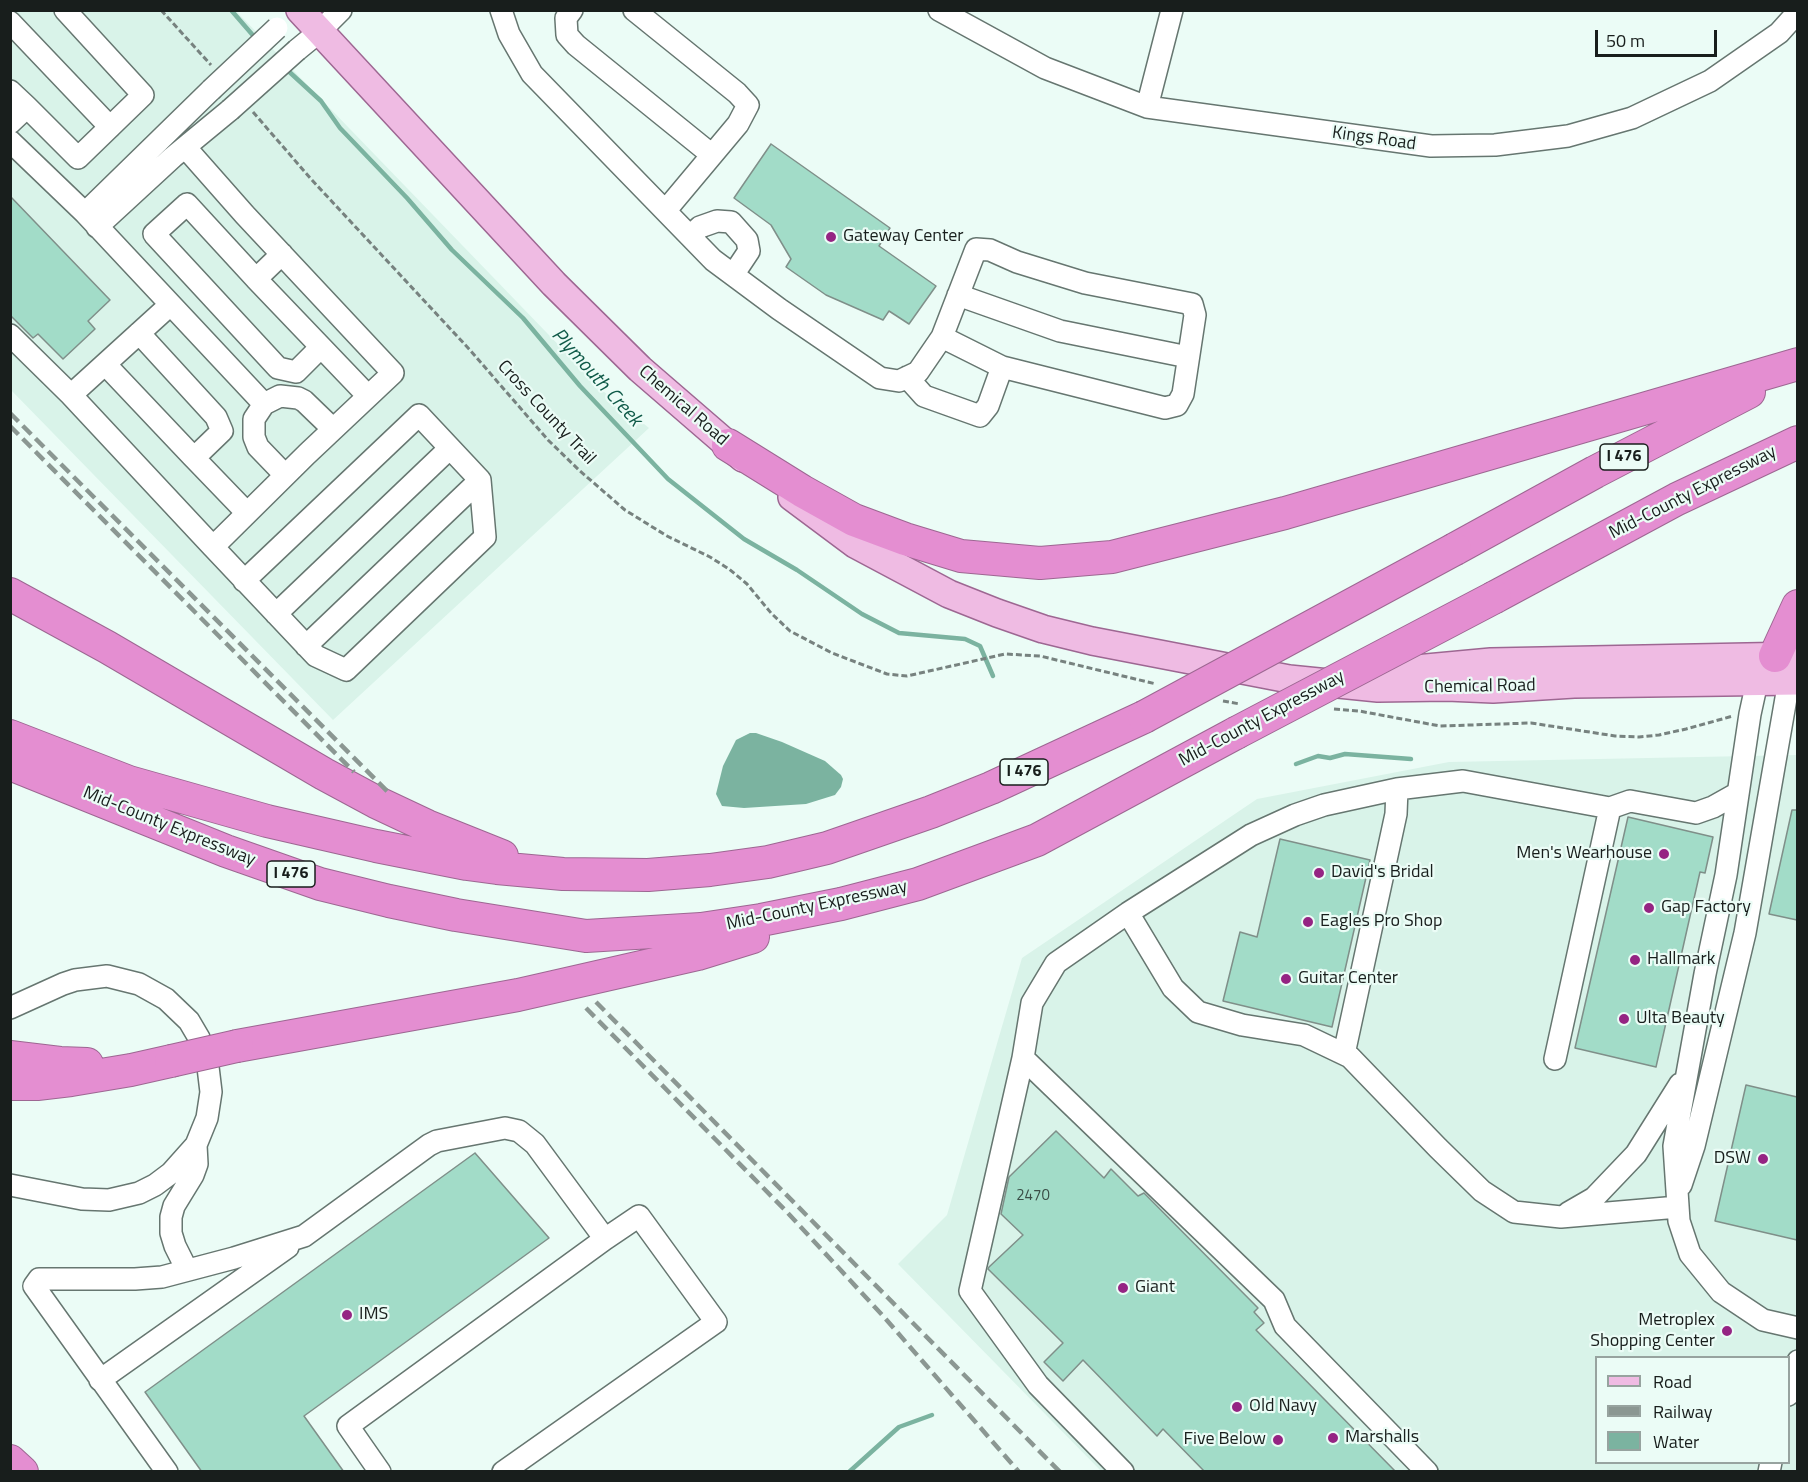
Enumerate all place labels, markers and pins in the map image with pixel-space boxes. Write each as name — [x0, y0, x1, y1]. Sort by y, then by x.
place label: Gateway Center — [843, 226, 964, 248]
marker: Gateway Center — [824, 230, 838, 244]
place label: Men's Wearhouse — [1516, 843, 1652, 865]
marker: Men's Wearhouse — [1657, 847, 1671, 861]
place label: David's Bridal — [1331, 862, 1434, 884]
marker: David's Bridal — [1312, 866, 1326, 880]
place label: Gap Factory — [1661, 897, 1751, 919]
marker: Gap Factory — [1642, 901, 1656, 915]
place label: Eagles Pro Shop — [1320, 911, 1442, 933]
marker: Eagles Pro Shop — [1301, 915, 1315, 929]
place label: Hallmark — [1647, 949, 1715, 971]
marker: Hallmark — [1628, 953, 1642, 967]
place label: Guitar Center — [1298, 968, 1398, 990]
marker: Guitar Center — [1279, 972, 1293, 986]
place label: Ulta Beauty — [1636, 1008, 1725, 1030]
marker: Ulta Beauty — [1617, 1012, 1631, 1026]
place label: DSW — [1714, 1148, 1751, 1170]
marker: DSW — [1756, 1152, 1770, 1166]
place label: Giant — [1135, 1277, 1175, 1299]
marker: Giant — [1116, 1281, 1130, 1295]
place label: IMS — [359, 1304, 388, 1326]
marker: IMS — [340, 1308, 354, 1322]
place label: Metroplex Shopping Center — [1590, 1310, 1715, 1352]
marker: Metroplex Shopping Center — [1720, 1324, 1734, 1338]
place label: Old Navy — [1249, 1396, 1317, 1418]
marker: Old Navy — [1230, 1400, 1244, 1414]
place label: Marshalls — [1345, 1427, 1419, 1449]
place label: Five Below — [1184, 1429, 1266, 1451]
marker: Marshalls — [1326, 1431, 1340, 1445]
marker: Five Below — [1271, 1433, 1285, 1447]

